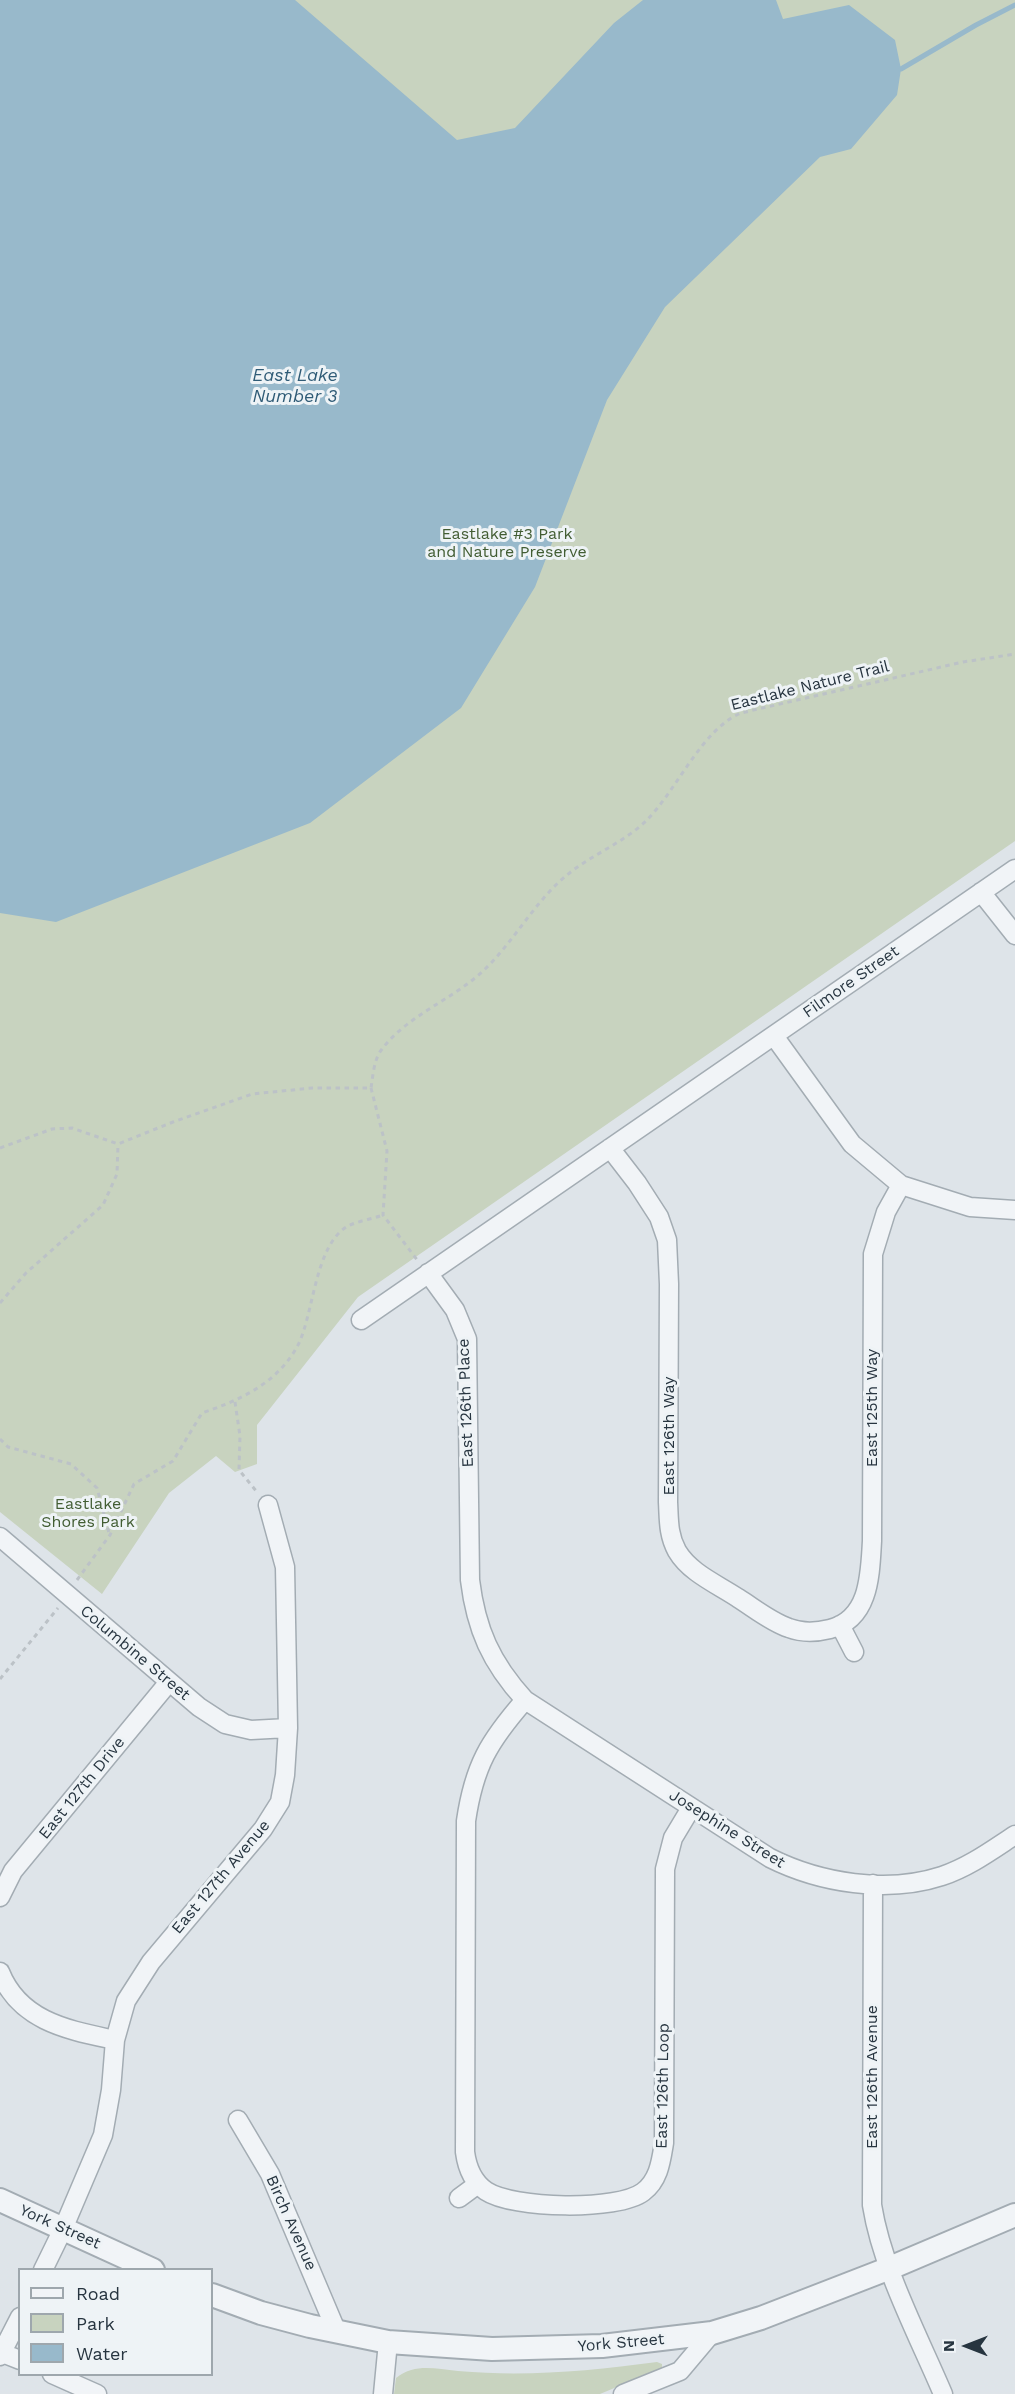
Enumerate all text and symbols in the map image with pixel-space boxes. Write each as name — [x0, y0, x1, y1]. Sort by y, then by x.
water label: East Lake Number 3 — [252, 365, 338, 407]
park label: Eastlake #3 Park and Nature Preserve — [427, 524, 587, 562]
street label: Eastlake Nature Trail — [729, 657, 891, 715]
street label: Filmore Street — [799, 942, 903, 1022]
street label: East 126th Place — [454, 1338, 478, 1468]
street label: East 125th Way — [862, 1349, 882, 1467]
street label: East 126th Way — [659, 1377, 679, 1495]
park label: Eastlake Shores Park — [41, 1494, 135, 1532]
street label: Columbine Street — [76, 1601, 194, 1705]
street label: East 127th Drive — [35, 1733, 129, 1843]
street label: Josephine Street — [665, 1786, 789, 1872]
street label: East 127th Avenue — [168, 1816, 274, 1938]
street label: East 126th Avenue — [862, 2005, 882, 2149]
street label: East 126th Loop — [652, 2023, 674, 2149]
street label: Birch Avenue — [262, 2173, 320, 2273]
street label: York Street — [16, 2201, 104, 2253]
legend — [18, 2268, 213, 2376]
text: Road — [76, 2283, 120, 2304]
text: Park — [76, 2313, 115, 2334]
north arrow — [937, 2316, 997, 2376]
street label: York Street — [577, 2330, 665, 2356]
text: N — [939, 2340, 958, 2352]
text: Water — [76, 2343, 128, 2364]

